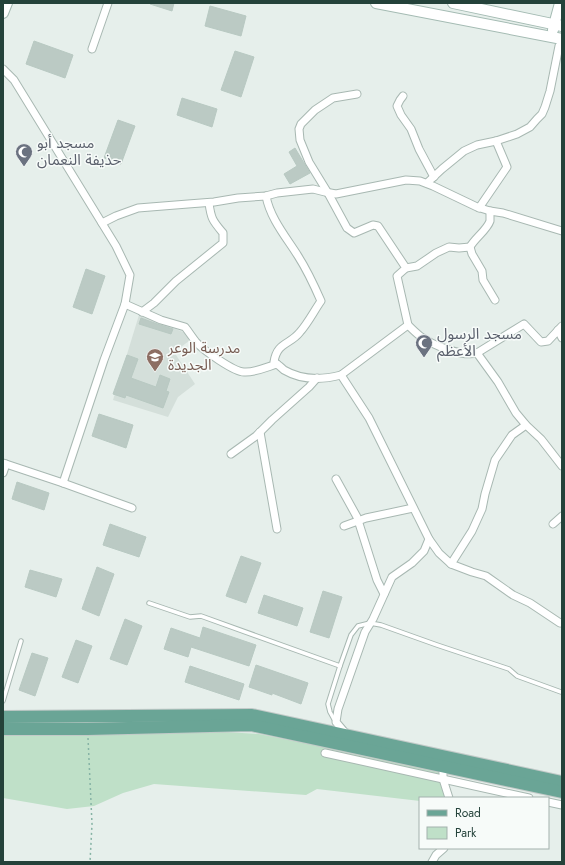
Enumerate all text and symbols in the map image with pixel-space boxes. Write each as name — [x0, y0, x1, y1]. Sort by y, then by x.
place label: مسجد أبو حذيفة النعمان — [37, 132, 121, 171]
mosque icon: مسجد أبو حذيفة النعمان — [14, 142, 34, 167]
place label: مسجد الرسول الأعظم — [437, 323, 522, 362]
mosque icon: مسجد الرسول الأعظم — [414, 333, 434, 358]
place label: مدرسة الوعر الجديدة — [167, 337, 241, 376]
school or university icon: مدرسة الوعر الجديدة — [145, 347, 165, 372]
legend — [419, 797, 549, 849]
text: Road — [455, 804, 481, 822]
text: Park — [455, 824, 477, 842]

